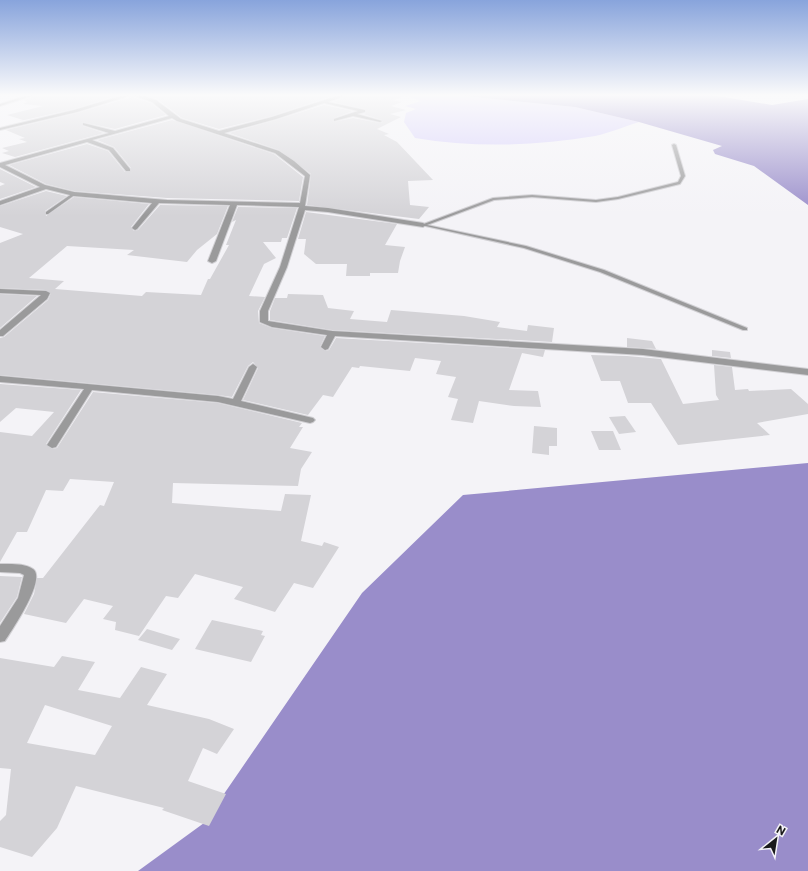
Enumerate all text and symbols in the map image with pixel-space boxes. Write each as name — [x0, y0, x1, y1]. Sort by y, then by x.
north arrow — [756, 819, 796, 859]
text: N — [774, 822, 788, 838]

